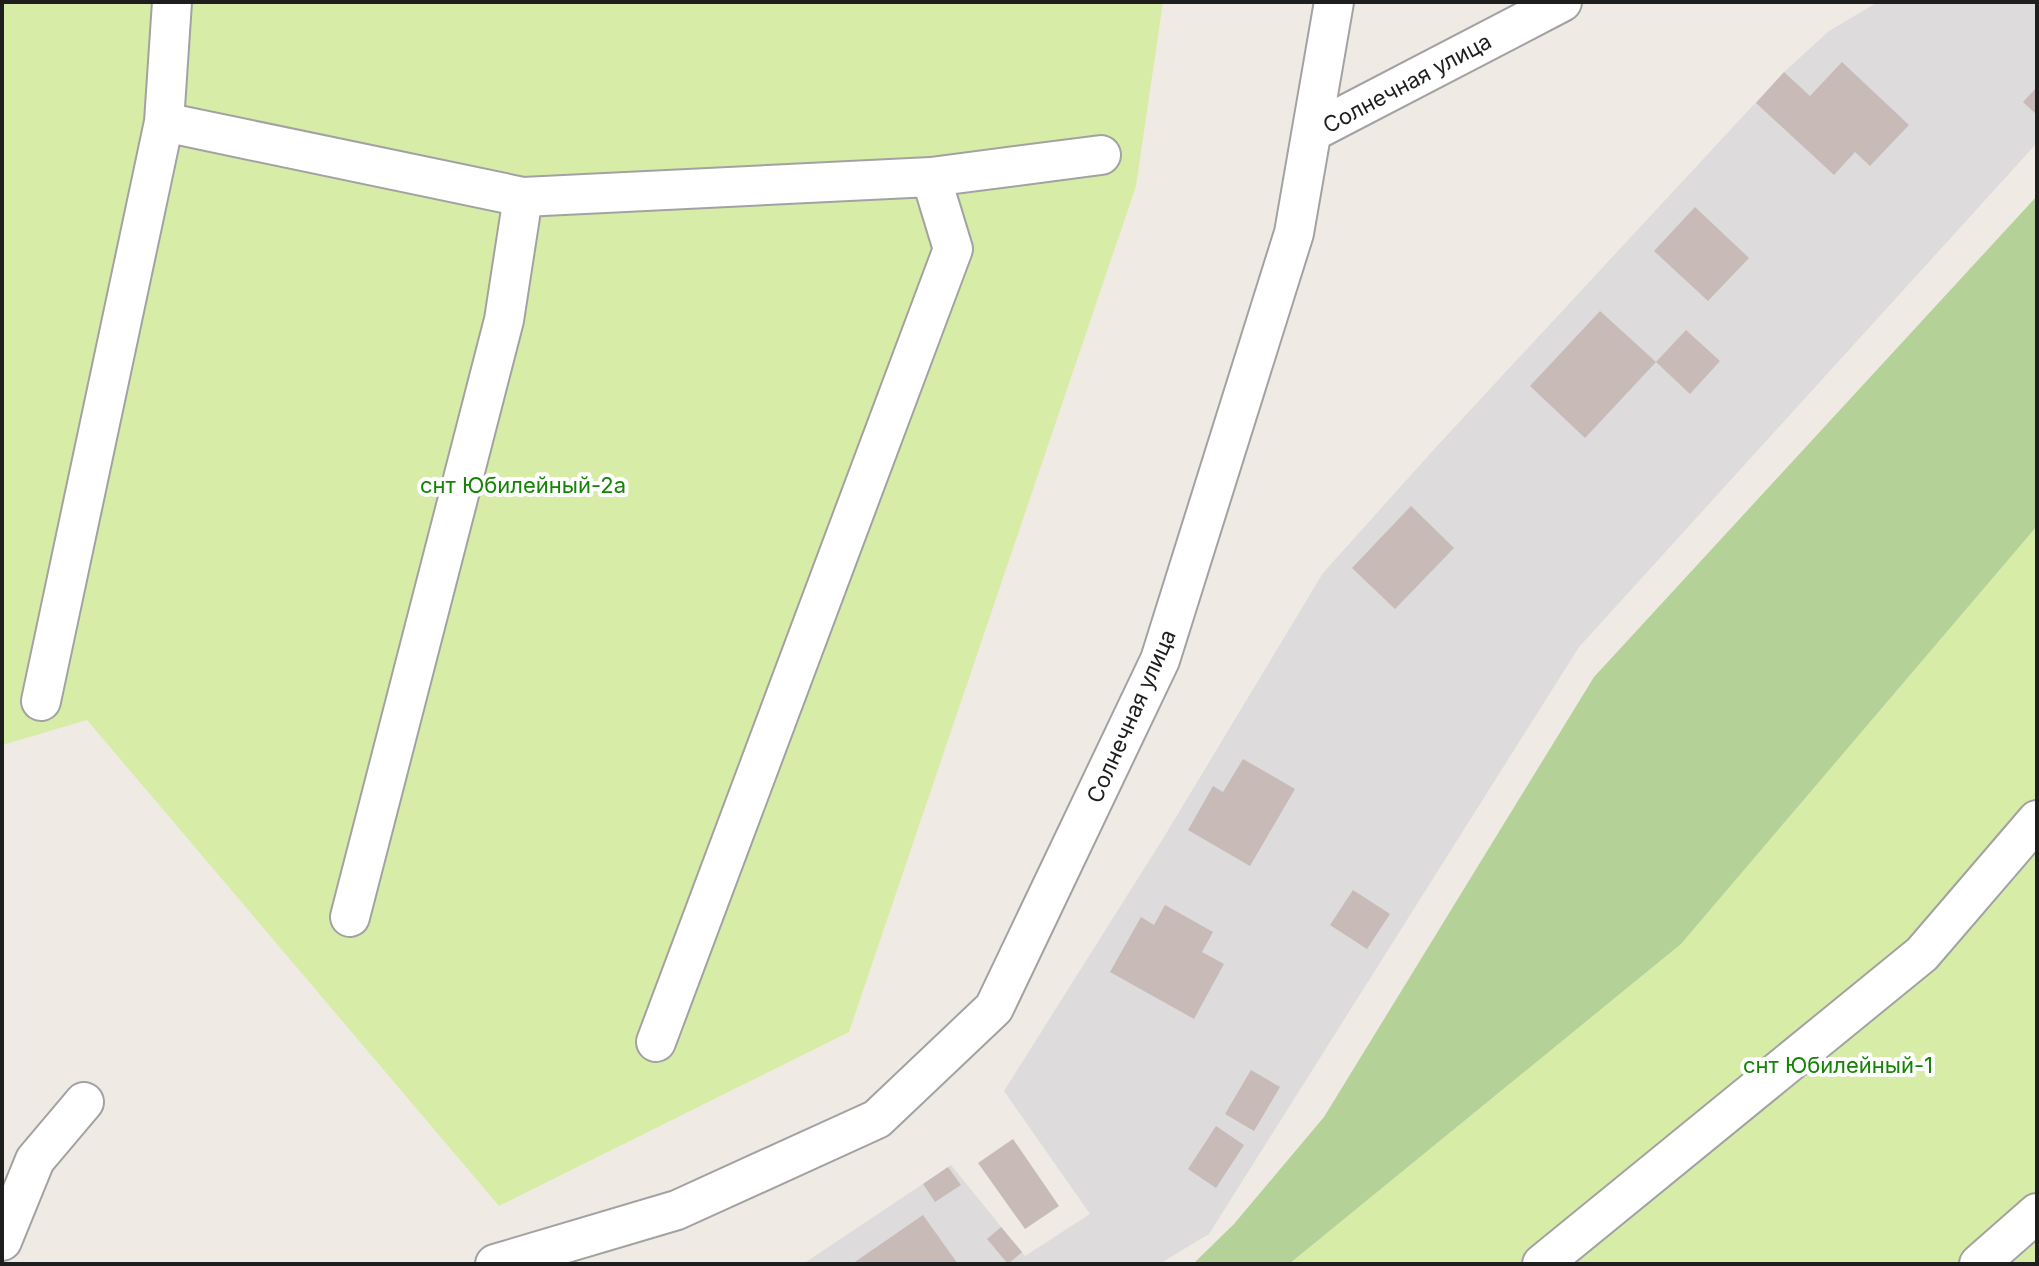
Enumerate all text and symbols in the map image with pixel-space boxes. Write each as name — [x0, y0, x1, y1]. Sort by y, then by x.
street label: Солнечная улица — [1318, 28, 1496, 138]
park label: снт Юбилейный-2а — [420, 472, 626, 498]
street label: Солнечная улица — [1081, 625, 1181, 807]
park label: снт Юбилейный-1 — [1743, 1052, 1933, 1078]

